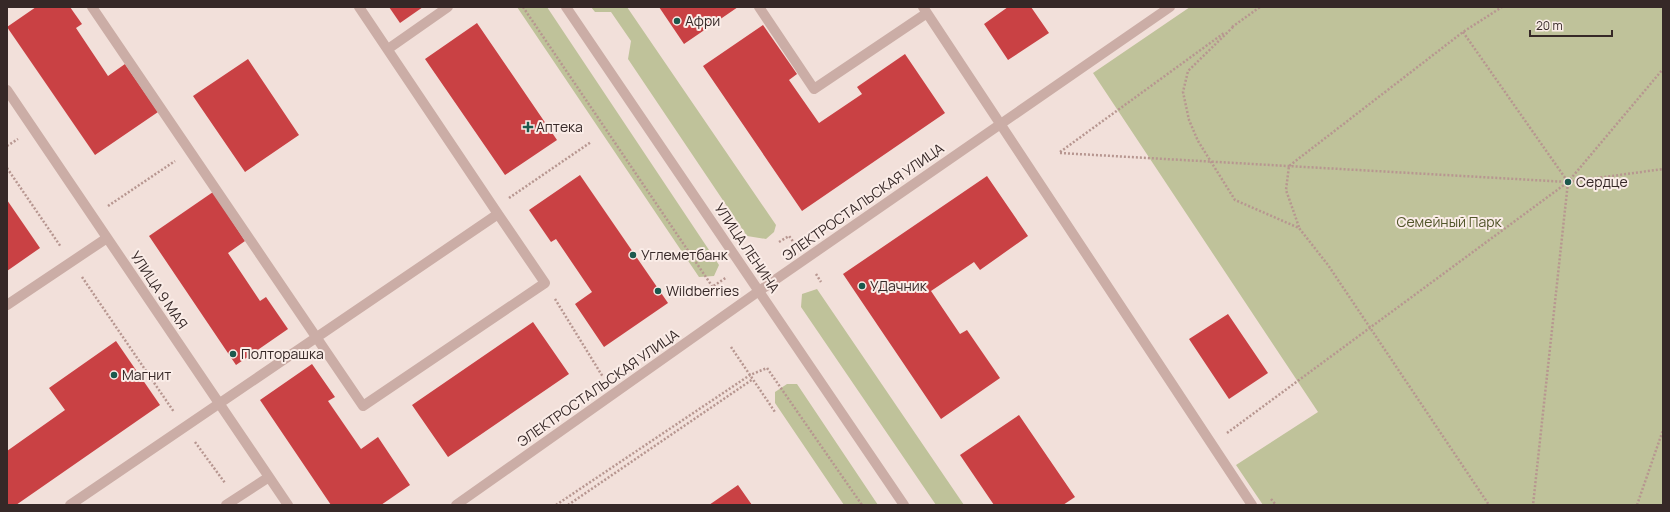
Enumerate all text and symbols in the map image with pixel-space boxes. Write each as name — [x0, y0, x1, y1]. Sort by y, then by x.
place label: Афри — [685, 11, 720, 30]
scale bar — [1530, 12, 1612, 38]
marker: Афри — [672, 16, 682, 26]
text: 20 m — [1536, 17, 1563, 34]
place label: Аптека — [536, 117, 583, 136]
marker: Аптека — [523, 122, 533, 132]
street label: ЭЛЕКТРОСТАЛЬСКАЯ УЛИЦА — [778, 138, 947, 265]
place label: Сердце — [1576, 172, 1628, 191]
marker: Сердце — [1563, 177, 1573, 187]
street label: УЛИЦА ЛЕНИНА — [710, 199, 784, 296]
park label: Семейный Парк — [1397, 212, 1503, 231]
place label: Углеметбанк — [641, 245, 729, 264]
street label: УЛИЦА 9 МАЯ — [126, 247, 192, 332]
marker: Углеметбанк — [628, 250, 638, 260]
place label: УДачник — [870, 276, 928, 295]
place label: Wildberries — [666, 281, 739, 300]
marker: УДачник — [857, 281, 867, 291]
marker: Wildberries — [653, 286, 663, 296]
street label: ЭЛЕКТРОСТАЛЬСКАЯ УЛИЦА — [513, 324, 682, 451]
place label: Полторашка — [241, 344, 324, 363]
marker: Полторашка — [228, 349, 238, 359]
place label: Магнит — [122, 365, 171, 384]
marker: Магнит — [109, 370, 119, 380]

